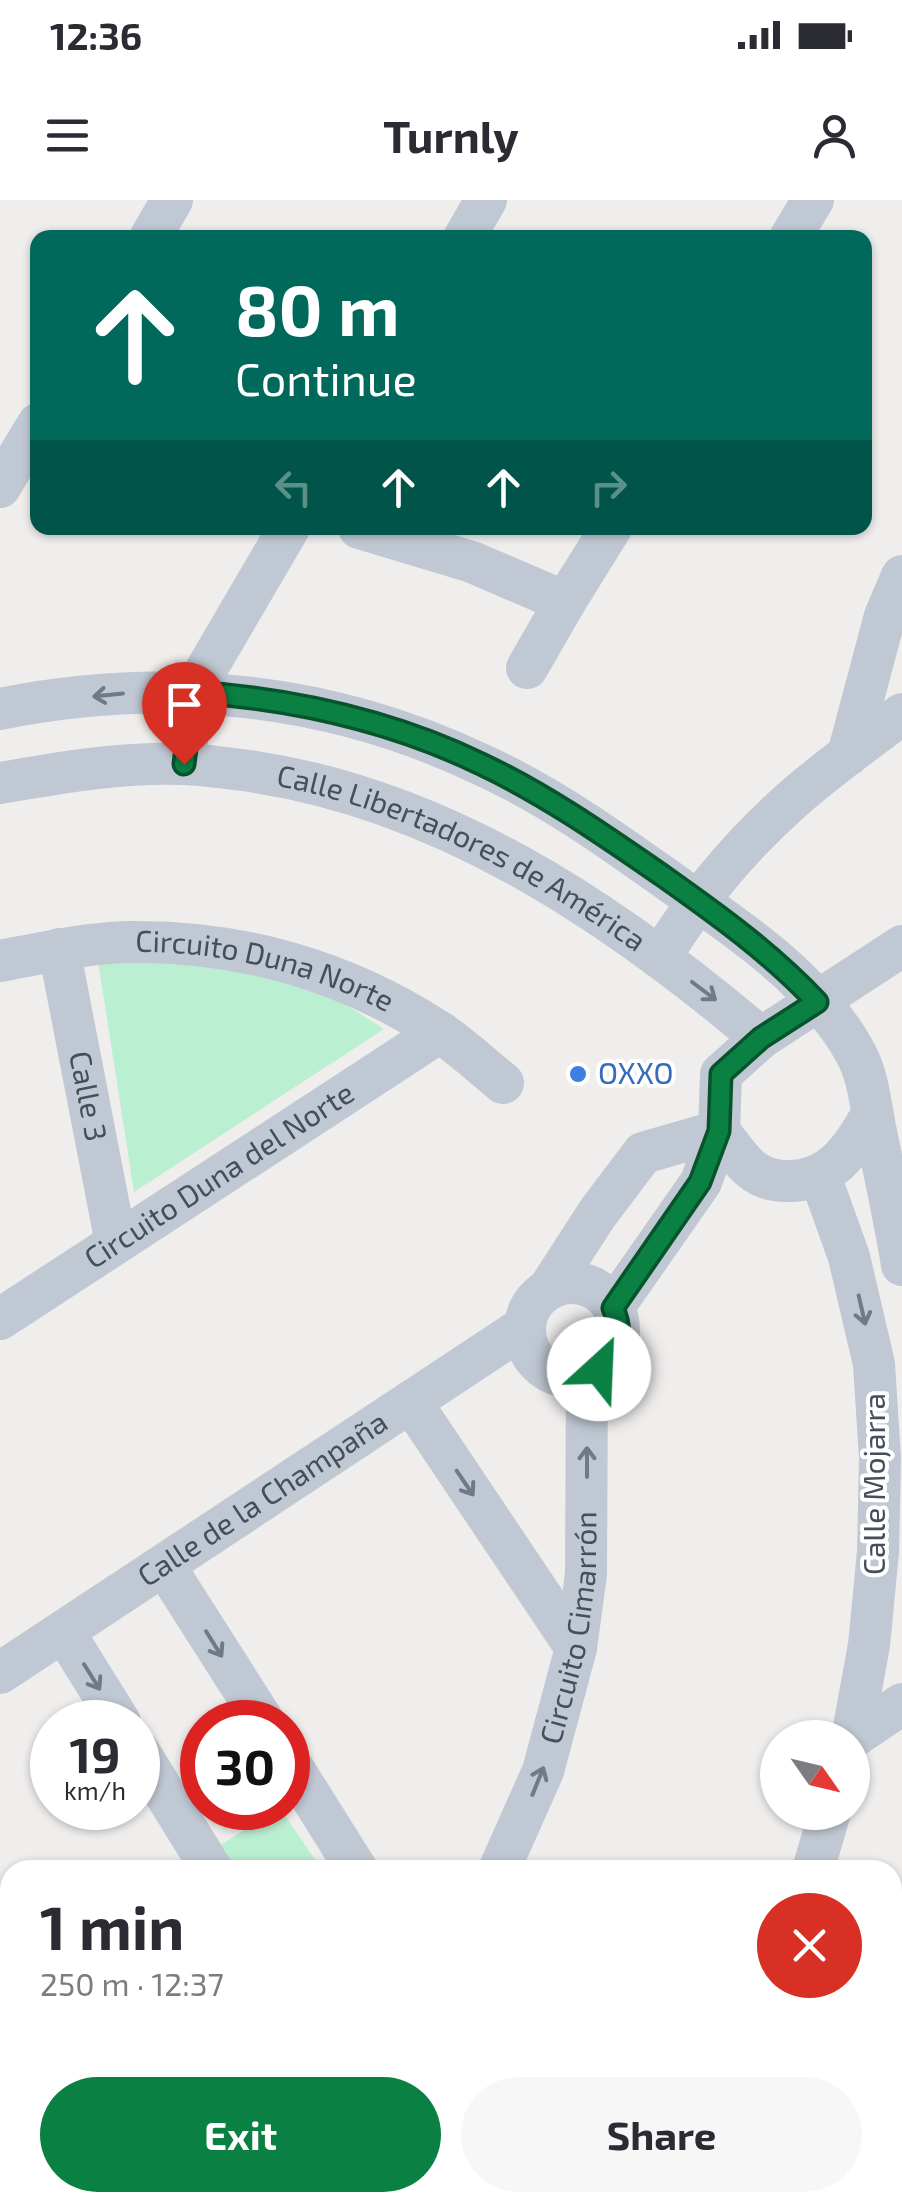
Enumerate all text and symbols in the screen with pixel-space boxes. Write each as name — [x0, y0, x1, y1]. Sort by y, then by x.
text: 12:36 — [50, 12, 142, 58]
icon: menu — [40, 108, 95, 163]
text: Turnly — [383, 108, 519, 162]
icon: person — [807, 108, 862, 163]
text: 80 m — [235, 266, 400, 350]
icon: ahead — [70, 270, 200, 400]
text: Continue — [235, 351, 417, 405]
icon: left — [266, 460, 321, 515]
icon: ahead — [371, 460, 426, 515]
icon: ahead — [476, 460, 531, 515]
icon: right — [581, 460, 636, 515]
pin — [142, 662, 227, 765]
icon: arrive — [157, 677, 212, 732]
one-way arrow — [92, 685, 124, 704]
street label: Calle Libertadores de América — [274, 756, 654, 958]
street label: Circuito Duna Norte — [135, 922, 401, 1018]
one-way arrow — [690, 980, 717, 1001]
street label: Calle 3 — [63, 1048, 116, 1144]
place label: OXXO — [598, 1054, 674, 1090]
marker: OXXO — [567, 1063, 589, 1085]
street label: Circuito Duna del Norte — [77, 1073, 360, 1275]
one-way arrow — [854, 1293, 872, 1325]
position arrow — [547, 1317, 651, 1421]
street label: Calle Mojarra — [855, 1393, 891, 1575]
street label: Calle de la Champaña — [130, 1402, 393, 1593]
one-way arrow — [578, 1446, 596, 1478]
one-way arrow — [455, 1468, 476, 1496]
street label: Circuito Cimarrón — [531, 1511, 602, 1748]
one-way arrow — [204, 1629, 224, 1658]
one-way arrow — [82, 1662, 102, 1691]
speed limit sign: 30 — [180, 1700, 310, 1830]
north arrow — [760, 1720, 870, 1830]
map controls — [760, 1720, 870, 1830]
text: 19 — [69, 1723, 121, 1783]
one-way arrow — [530, 1766, 548, 1796]
text: km/h — [64, 1775, 126, 1805]
text: 1 min — [40, 1890, 184, 1962]
button: close — [757, 1893, 862, 1998]
text: 250 m · 12:37 — [40, 1964, 224, 2002]
button: Exit — [40, 2077, 441, 2192]
button: Share — [461, 2077, 862, 2192]

